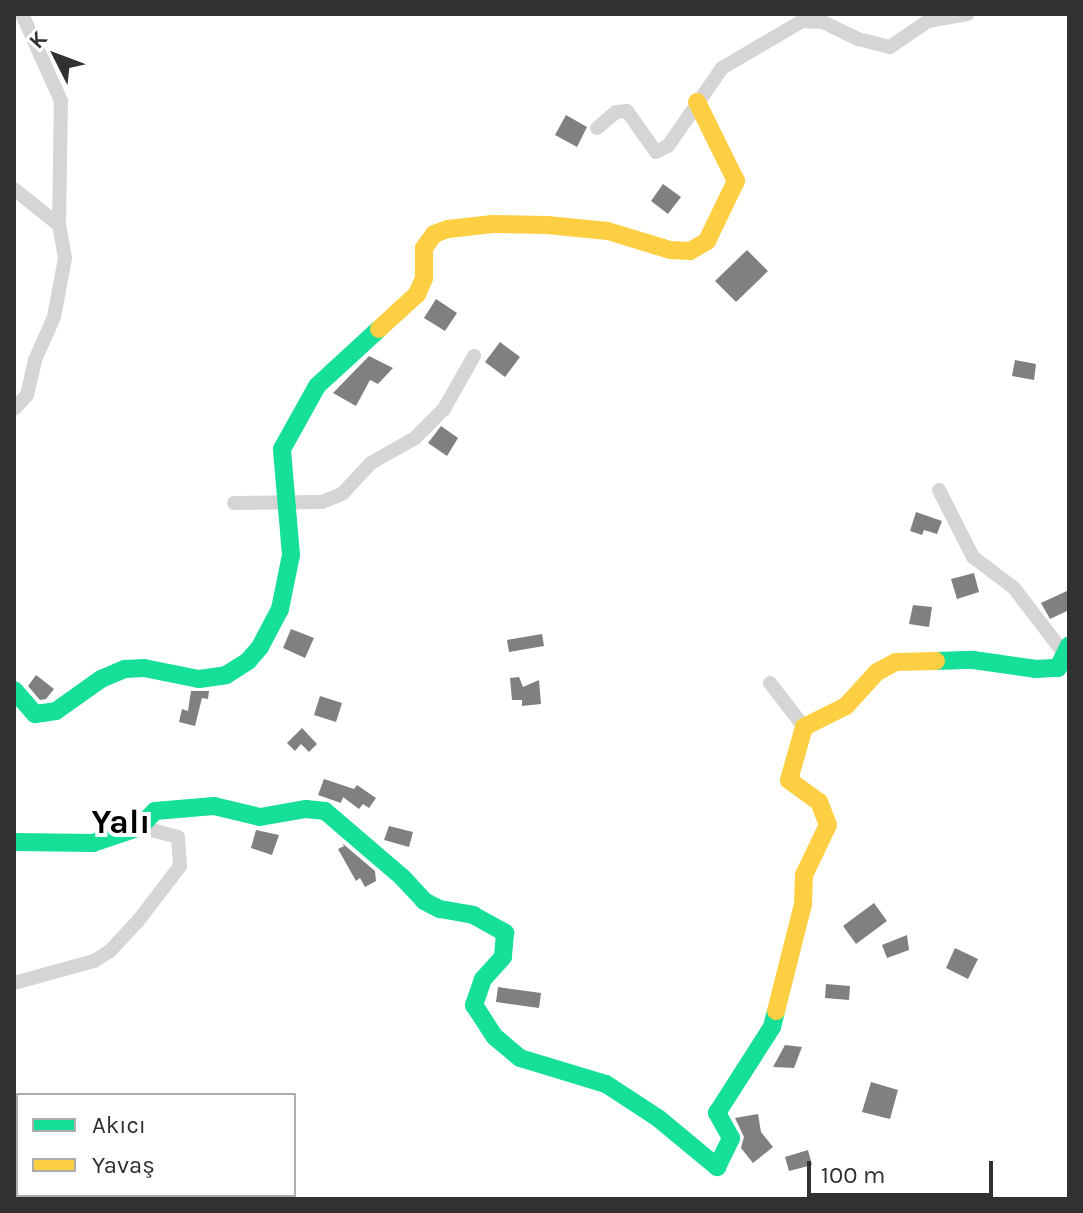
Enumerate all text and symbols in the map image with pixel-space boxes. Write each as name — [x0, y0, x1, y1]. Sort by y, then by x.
north arrow — [16, 16, 96, 96]
text: K — [24, 26, 53, 54]
district label: Yalı — [92, 803, 150, 843]
legend — [16, 1093, 296, 1197]
text: Akıcı — [92, 1111, 146, 1139]
scale bar — [811, 1145, 997, 1195]
text: Yavaş — [92, 1151, 155, 1179]
text: 100 m — [821, 1161, 886, 1189]

